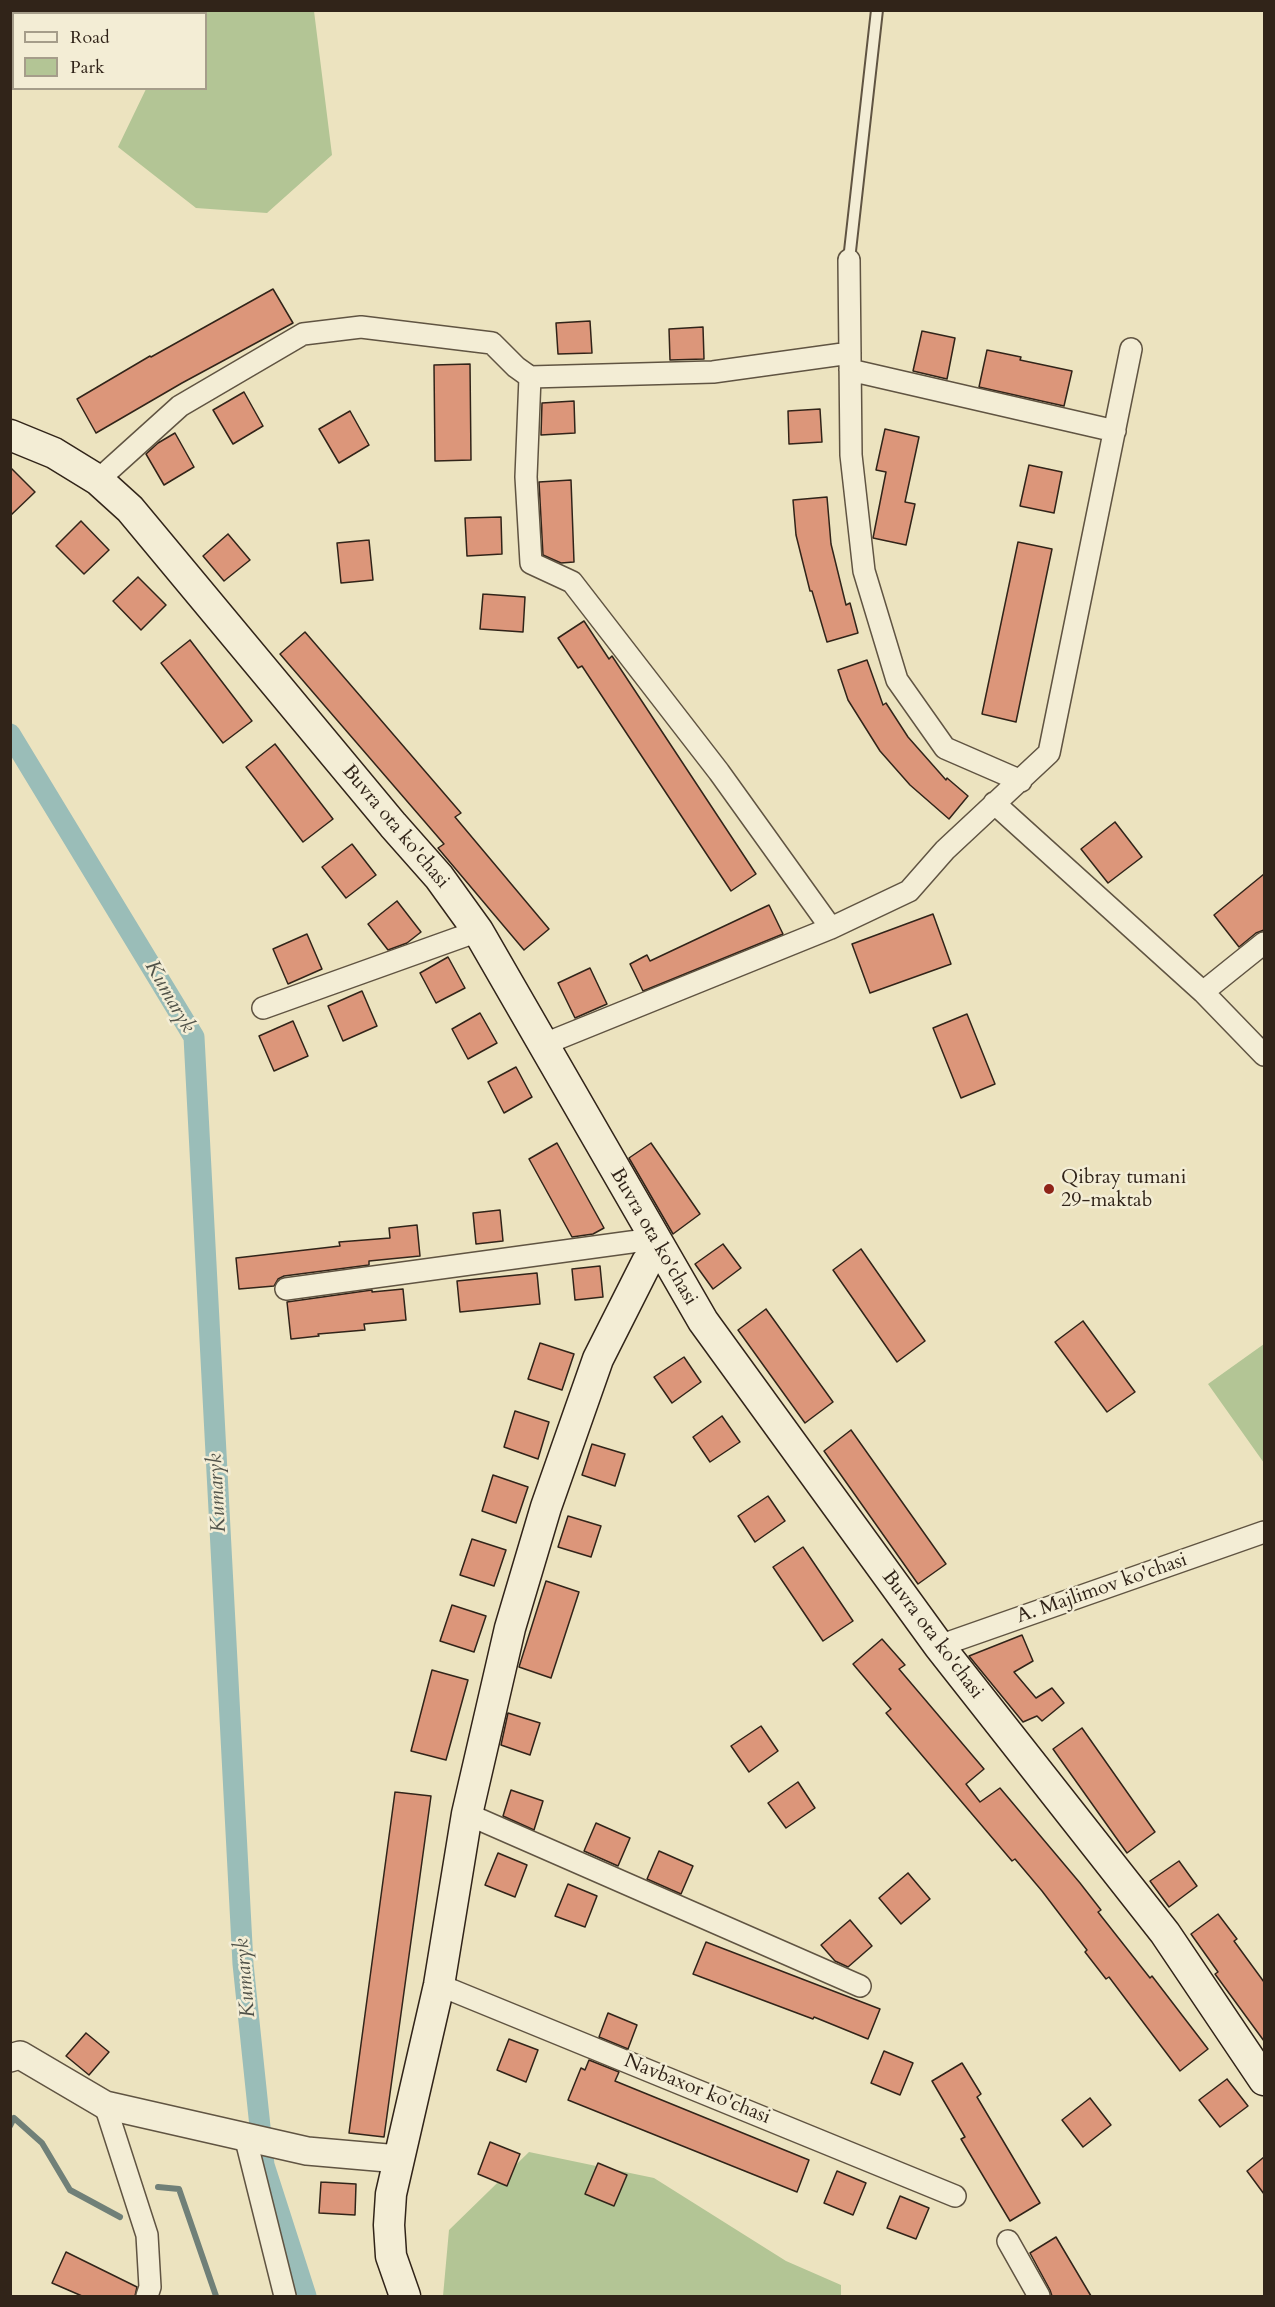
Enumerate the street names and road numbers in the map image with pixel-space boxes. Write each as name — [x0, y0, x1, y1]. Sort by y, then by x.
street label: Buvra ota ko'chasi — [336, 760, 454, 894]
street label: Buvra ota ko'chasi — [604, 1164, 702, 1310]
street label: A. Majlimov ko'chasi — [1014, 1549, 1190, 1629]
street label: Buvra ota ko'chasi — [876, 1566, 988, 1704]
street label: Navbaxor ko'chasi — [620, 2050, 774, 2130]

